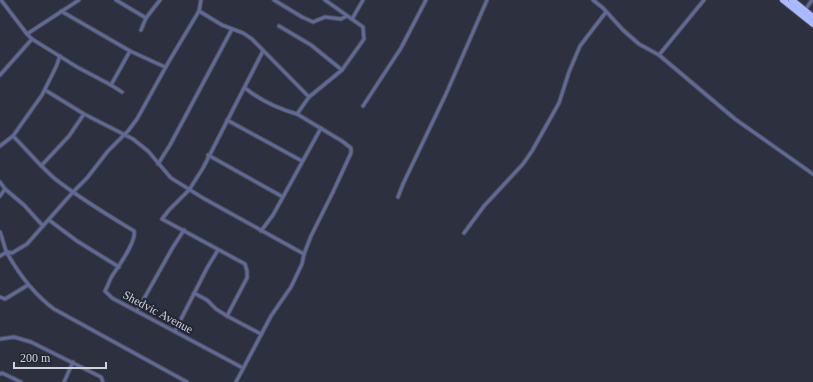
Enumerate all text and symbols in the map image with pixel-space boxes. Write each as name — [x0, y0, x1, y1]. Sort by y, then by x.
street label: Shedvic Avenue — [121, 288, 195, 336]
scale bar — [14, 344, 106, 370]
text: 200 m — [20, 351, 51, 365]

